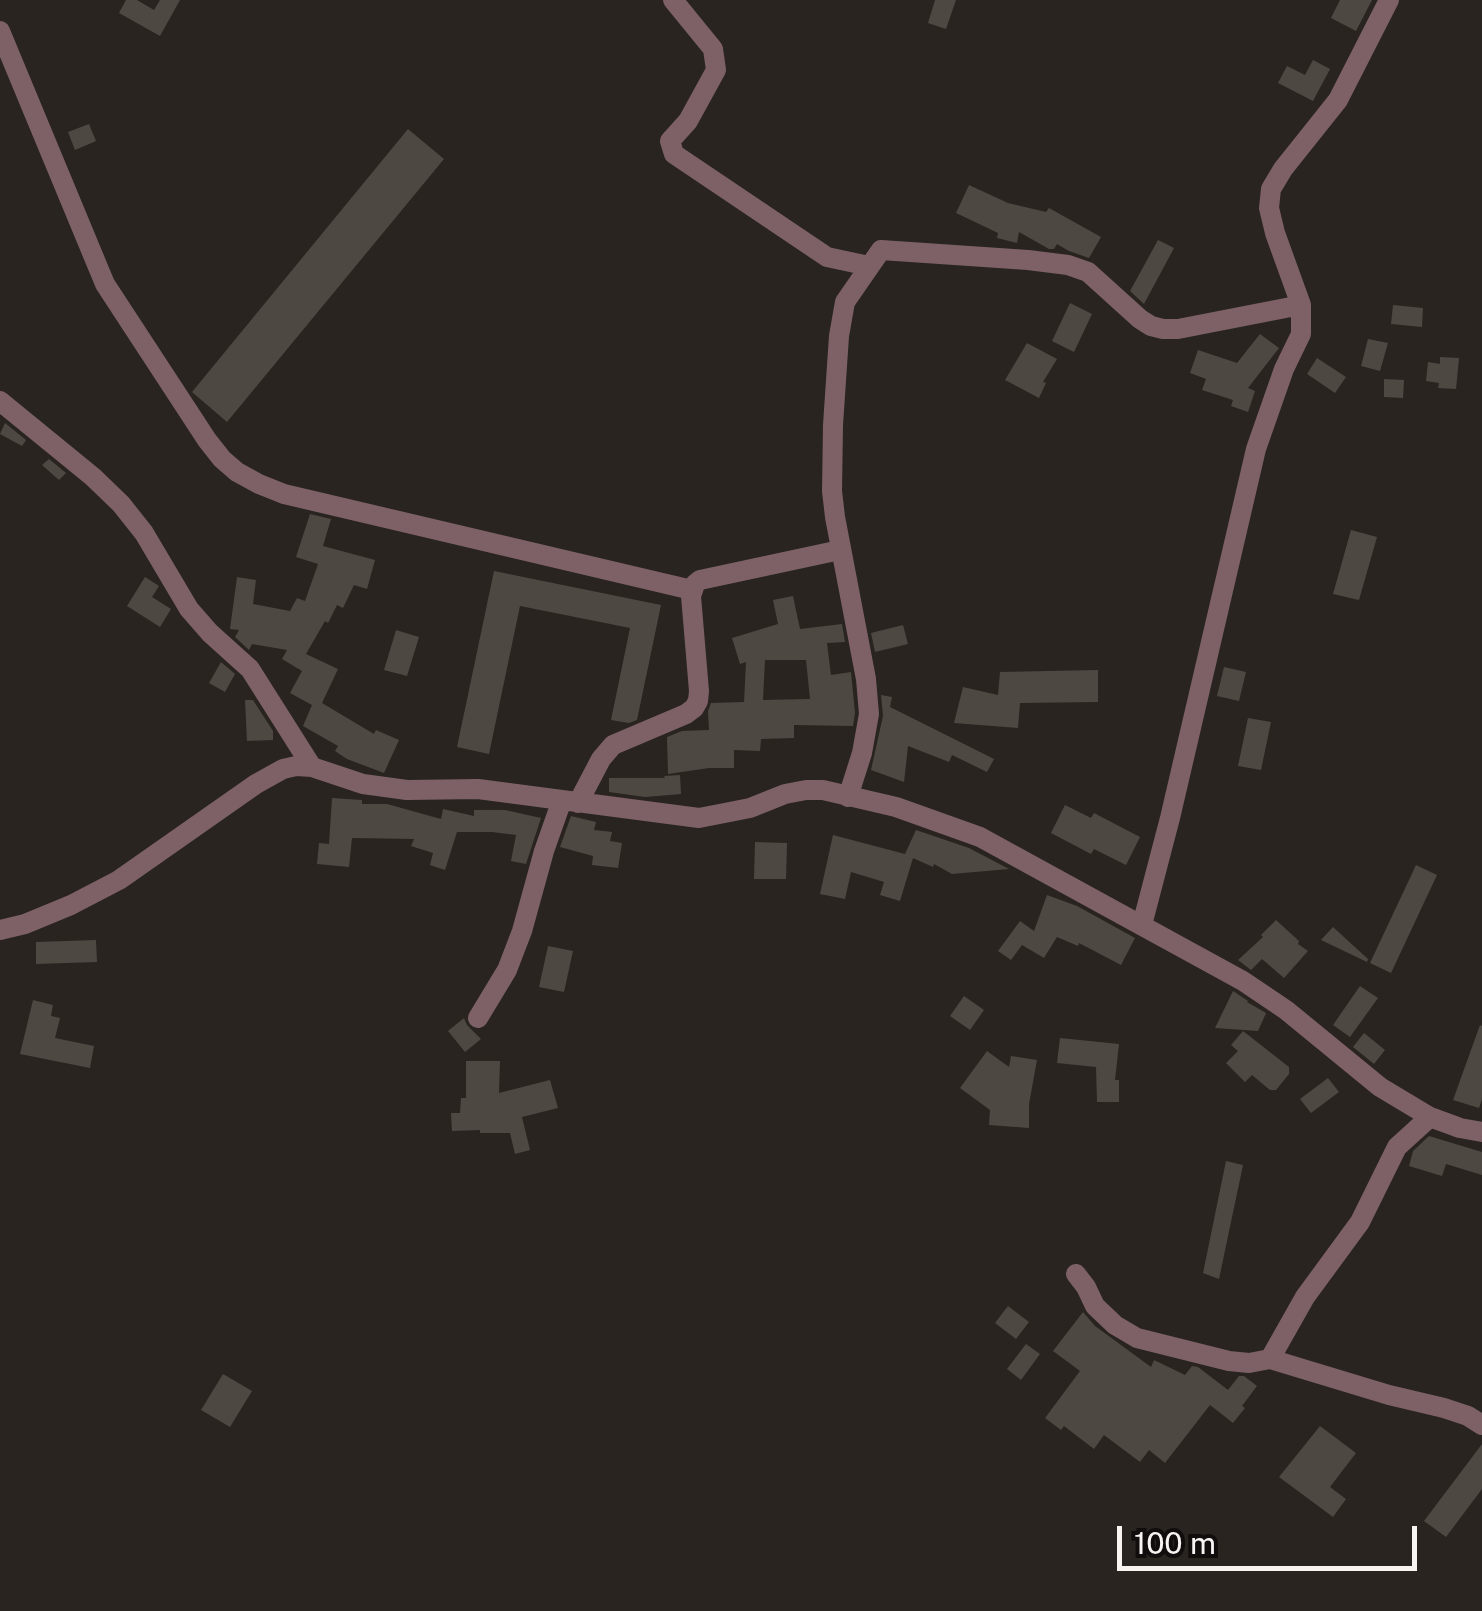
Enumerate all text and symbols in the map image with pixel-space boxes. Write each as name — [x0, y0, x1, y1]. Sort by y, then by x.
scale bar — [1122, 1506, 1422, 1568]
text: 100 m — [1134, 1525, 1216, 1561]

